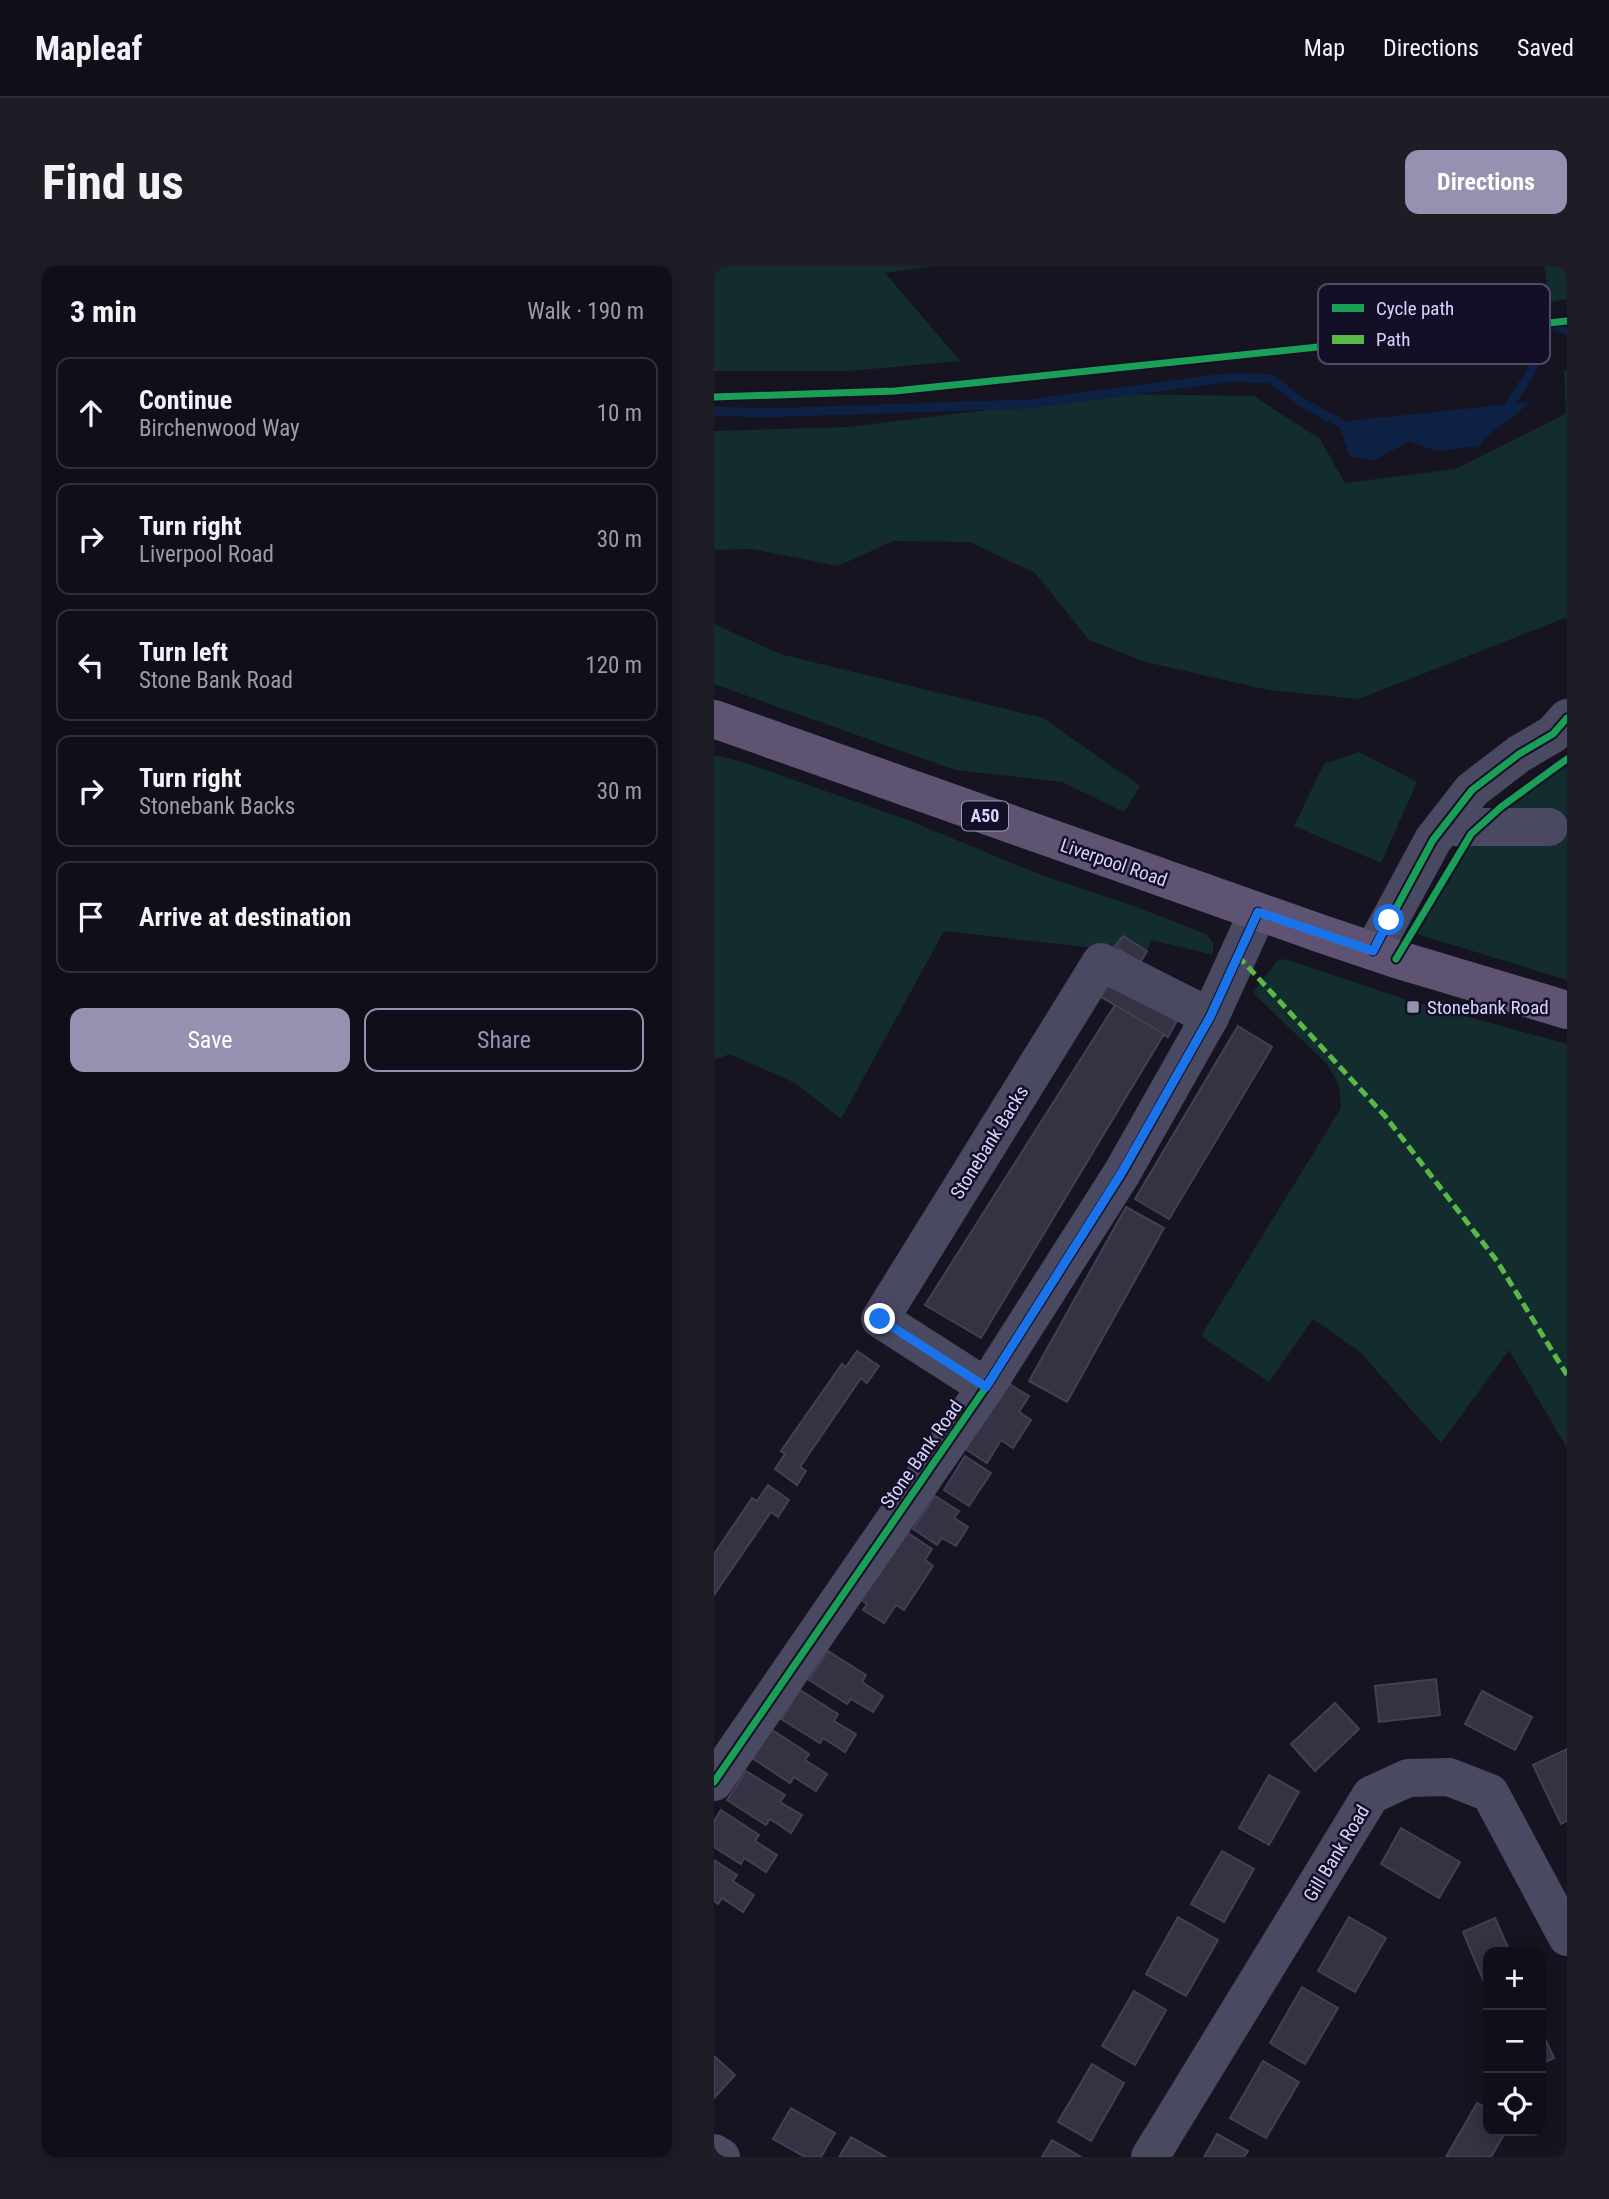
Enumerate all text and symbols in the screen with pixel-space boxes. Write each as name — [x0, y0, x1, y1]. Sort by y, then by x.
text: Mapleaf — [35, 29, 142, 68]
text: Map — [1304, 34, 1345, 62]
text: Directions — [1383, 34, 1479, 62]
text: Saved — [1517, 34, 1574, 62]
button: Directions — [1405, 150, 1567, 214]
text: Find us — [42, 154, 184, 211]
legend — [1318, 284, 1550, 364]
text: 3 min — [70, 294, 137, 329]
text: Cycle path — [1376, 297, 1454, 320]
text: Walk · 190 m — [527, 298, 644, 325]
text: Path — [1376, 328, 1410, 351]
text: Continue — [139, 385, 232, 415]
icon: ahead — [72, 394, 110, 432]
text: 10 m — [597, 400, 642, 427]
text: Birchenwood Way — [139, 415, 300, 442]
text: Turn right — [139, 511, 241, 541]
icon: right — [72, 520, 110, 558]
text: 30 m — [597, 526, 642, 553]
text: Liverpool Road — [139, 541, 274, 568]
text: Turn left — [139, 637, 228, 667]
icon: left — [72, 646, 110, 684]
text: 120 m — [585, 652, 642, 679]
text: Stone Bank Road — [139, 667, 293, 694]
text: Turn right — [139, 763, 241, 793]
icon: right — [72, 772, 110, 810]
text: 30 m — [597, 778, 642, 805]
text: Stonebank Backs — [139, 793, 295, 820]
road number: A50 — [962, 802, 1008, 830]
street label: Liverpool Road — [1057, 833, 1170, 891]
icon: arrive — [72, 898, 110, 936]
text: Arrive at destination — [139, 902, 351, 932]
route start — [1373, 904, 1404, 935]
place label: Stonebank Road — [1427, 996, 1549, 1019]
marker: Stonebank Road — [1405, 999, 1421, 1015]
button: Save — [70, 1008, 350, 1072]
button: Share — [364, 1008, 644, 1072]
street label: Stonebank Backs — [945, 1081, 1033, 1203]
route end — [864, 1303, 895, 1334]
street label: Stone Bank Road — [876, 1396, 967, 1513]
street label: Gill Bank Road — [1299, 1801, 1374, 1906]
map controls — [1483, 1947, 1546, 2136]
button: + — [1483, 1947, 1546, 2010]
button: − — [1483, 2010, 1546, 2073]
button: locate — [1483, 2073, 1546, 2136]

